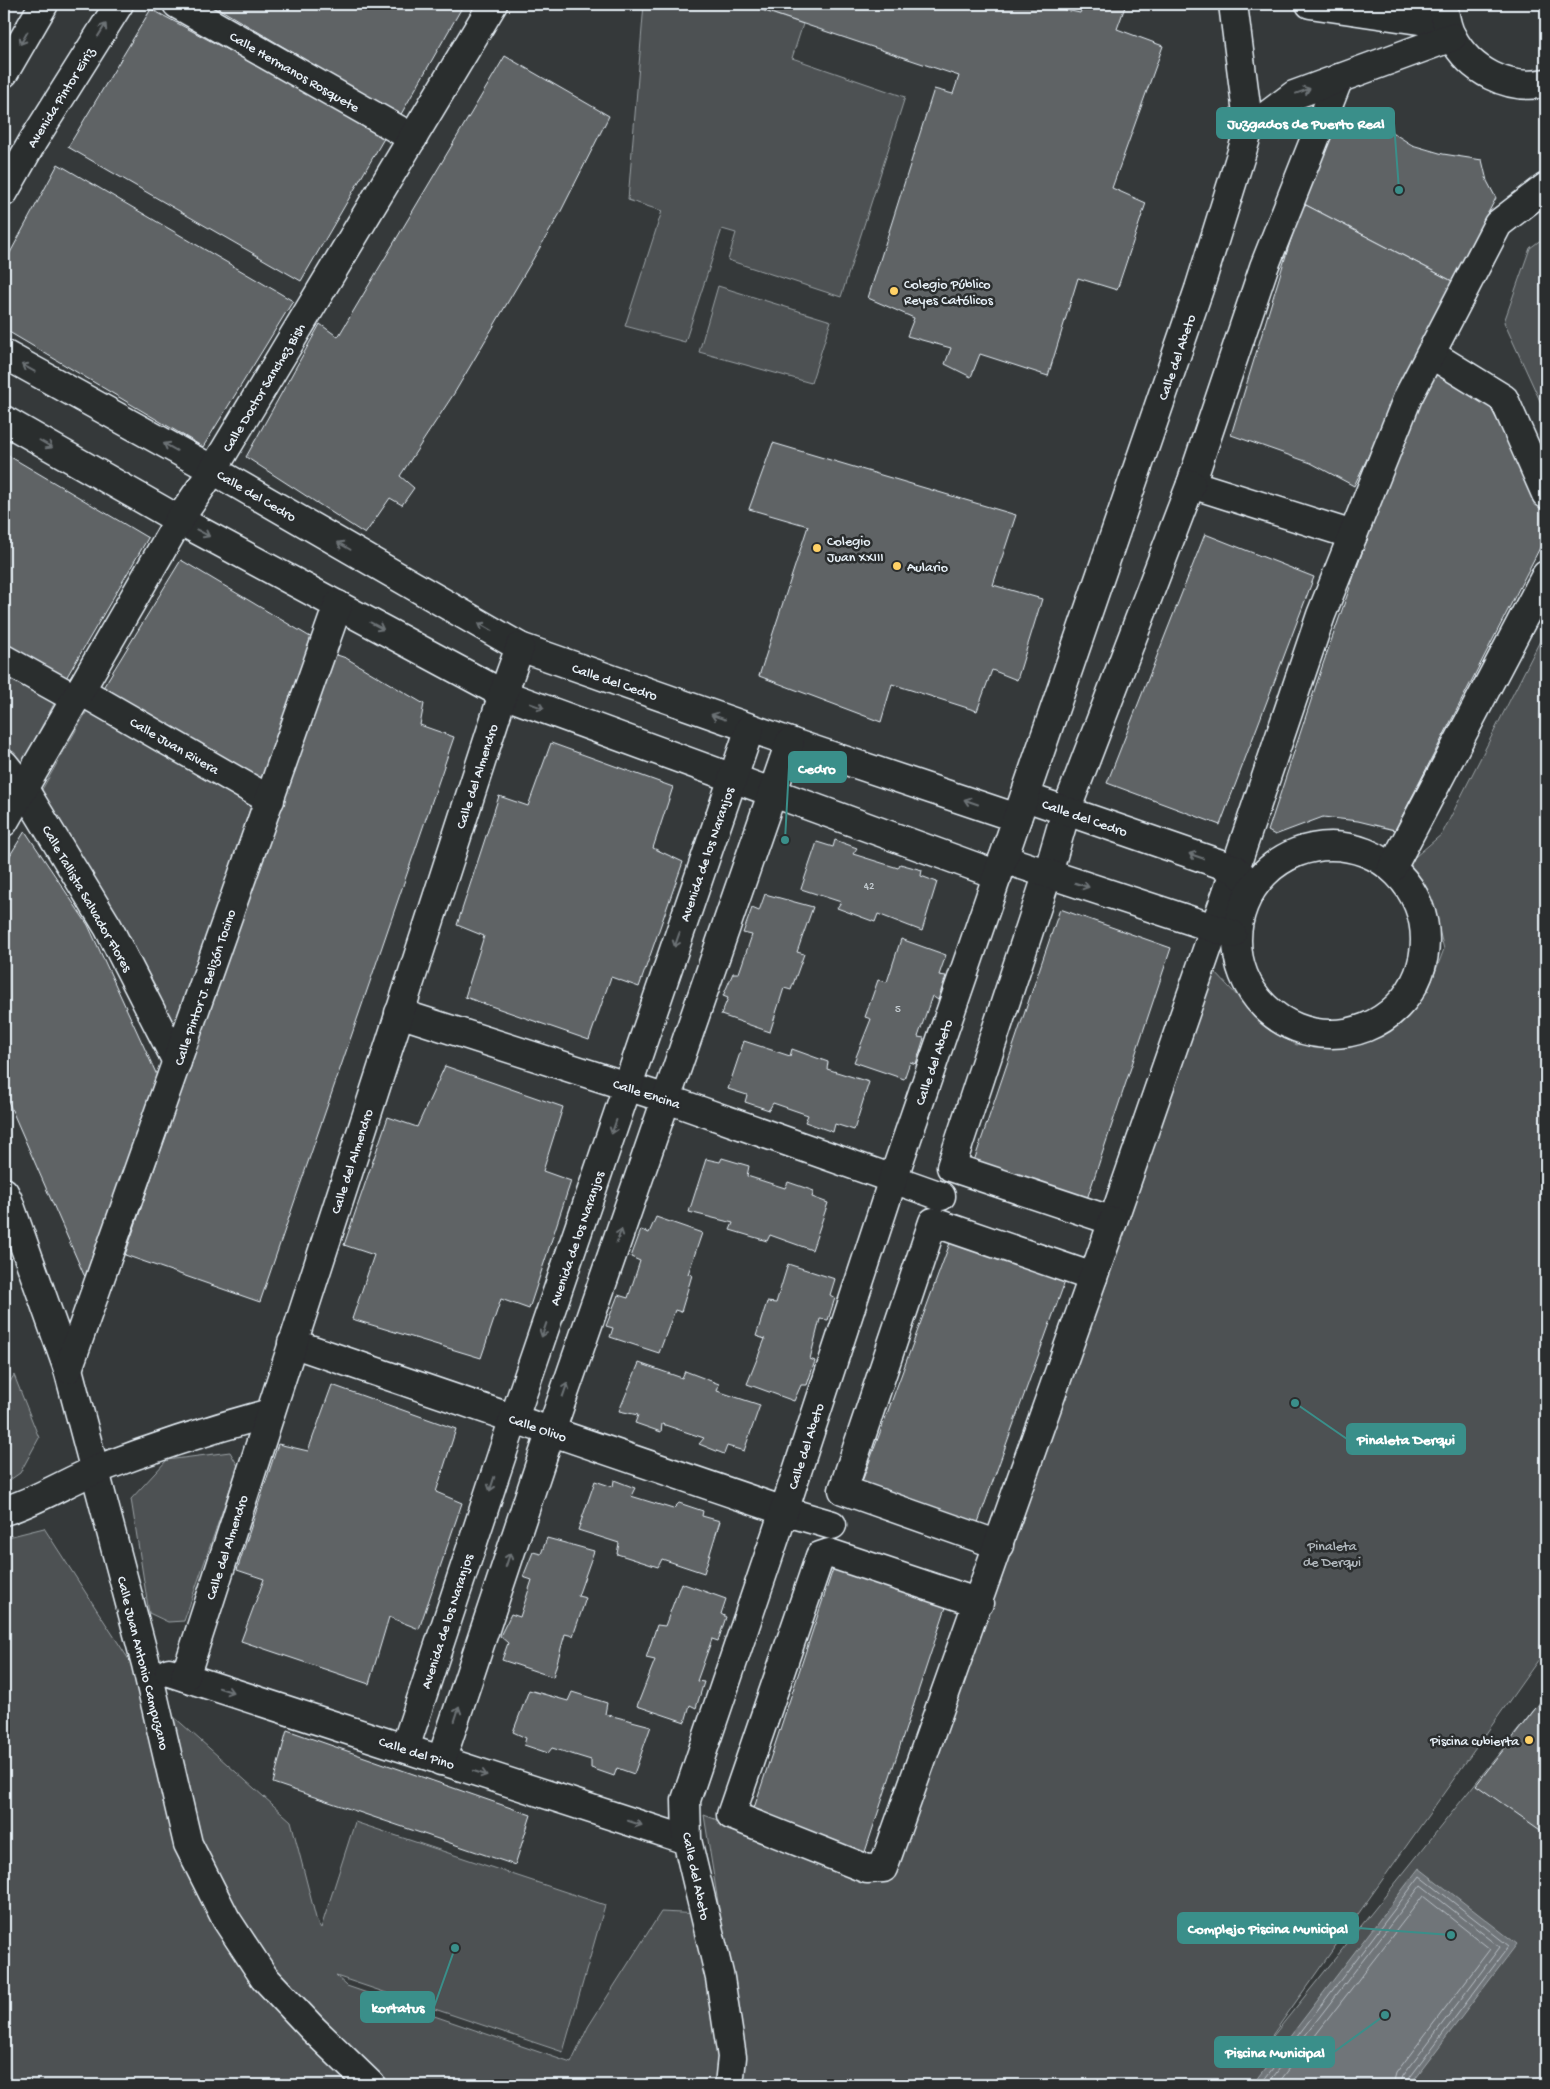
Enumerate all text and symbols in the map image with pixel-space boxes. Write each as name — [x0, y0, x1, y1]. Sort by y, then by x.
one-way arrow — [97, 24, 107, 38]
street label: Calle Hermanos Rosquete — [226, 29, 362, 118]
one-way arrow — [18, 31, 28, 45]
street label: Avenida Pintor Eiriz — [24, 44, 100, 152]
one-way arrow — [1295, 86, 1310, 95]
callout: Juzgados de Puerto Real — [1217, 108, 1394, 138]
text: Juzgados de Puerto Real — [1226, 116, 1385, 134]
place label: Colegio Público Reyes Católicos — [904, 277, 994, 310]
marker: Colegio Público Reyes Católicos — [888, 285, 900, 297]
street label: Calle del Abeto — [1156, 313, 1201, 403]
street label: Calle Doctor Sanchez Bish — [220, 320, 311, 456]
one-way arrow — [21, 363, 36, 372]
one-way arrow — [38, 440, 53, 449]
one-way arrow — [163, 441, 178, 451]
street label: Calle del Cedro — [213, 468, 299, 527]
one-way arrow — [195, 528, 209, 538]
place label: Colegio Juan XXIII — [827, 534, 884, 567]
one-way arrow — [338, 540, 352, 550]
marker: Colegio Juan XXIII — [811, 542, 823, 554]
marker: Aulario — [891, 560, 903, 572]
place label: Aulario — [907, 560, 948, 577]
one-way arrow — [369, 621, 384, 631]
one-way arrow — [478, 621, 493, 631]
street label: Calle del Cedro — [569, 661, 659, 706]
one-way arrow — [530, 703, 545, 712]
one-way arrow — [710, 712, 726, 721]
street label: Calle Juan Rivera — [126, 715, 222, 780]
street label: Calle del Almendro — [453, 722, 503, 831]
callout: Cedro — [789, 752, 846, 782]
text: Cedro — [797, 761, 836, 779]
street label: Avenida de los Naranjos — [677, 785, 740, 924]
one-way arrow — [963, 797, 979, 807]
street label: Calle del Cedro — [1039, 797, 1129, 842]
street label: Calle Tallista Salvador Flores — [37, 823, 135, 976]
one-way arrow — [1189, 851, 1205, 860]
one-way arrow — [1074, 880, 1090, 890]
house number: 42 — [864, 881, 875, 893]
street label: Calle Pintor J. Belizón Tocino — [172, 907, 241, 1068]
one-way arrow — [672, 931, 681, 947]
house number: 5 — [895, 1004, 901, 1016]
street label: Calle del Abeto — [913, 1018, 958, 1108]
street label: Calle Encina — [610, 1077, 683, 1115]
street label: Calle del Almendro — [328, 1107, 378, 1216]
one-way arrow — [609, 1119, 619, 1135]
street label: Avenida de los Naranjos — [547, 1169, 610, 1308]
one-way arrow — [615, 1229, 624, 1244]
one-way arrow — [539, 1322, 548, 1337]
one-way arrow — [561, 1382, 570, 1398]
street label: Calle del Abeto — [785, 1401, 829, 1492]
street label: Calle Olivo — [506, 1412, 568, 1447]
callout: Pinaleta Derqui — [1347, 1424, 1465, 1454]
text: Pinaleta Derqui — [1356, 1432, 1455, 1450]
one-way arrow — [487, 1476, 496, 1491]
street label: Calle del Almendro — [203, 1493, 253, 1602]
park label: Pinaleta de Derqui — [1303, 1539, 1361, 1572]
street label: Avenida de los Naranjos — [419, 1551, 479, 1691]
one-way arrow — [504, 1553, 513, 1568]
street label: Calle Juan Antonio Campuzano — [112, 1575, 171, 1752]
one-way arrow — [217, 1686, 233, 1695]
one-way arrow — [452, 1707, 462, 1723]
street label: Calle del Pino — [376, 1734, 456, 1775]
place label: Piscina cubierta — [1429, 1734, 1520, 1751]
marker: Piscina cubierta — [1523, 1734, 1535, 1746]
one-way arrow — [472, 1769, 487, 1778]
one-way arrow — [626, 1818, 642, 1828]
street label: Calle del Abeto — [677, 1831, 712, 1922]
callout: Complejo Piscina Municipal — [1178, 1913, 1358, 1943]
text: Complejo Piscina Municipal — [1187, 1921, 1349, 1939]
callout: kortatus — [361, 1992, 434, 2022]
text: kortatus — [372, 2000, 426, 2018]
callout: Piscina Municipal — [1215, 2037, 1334, 2067]
text: Piscina Municipal — [1224, 2045, 1325, 2063]

